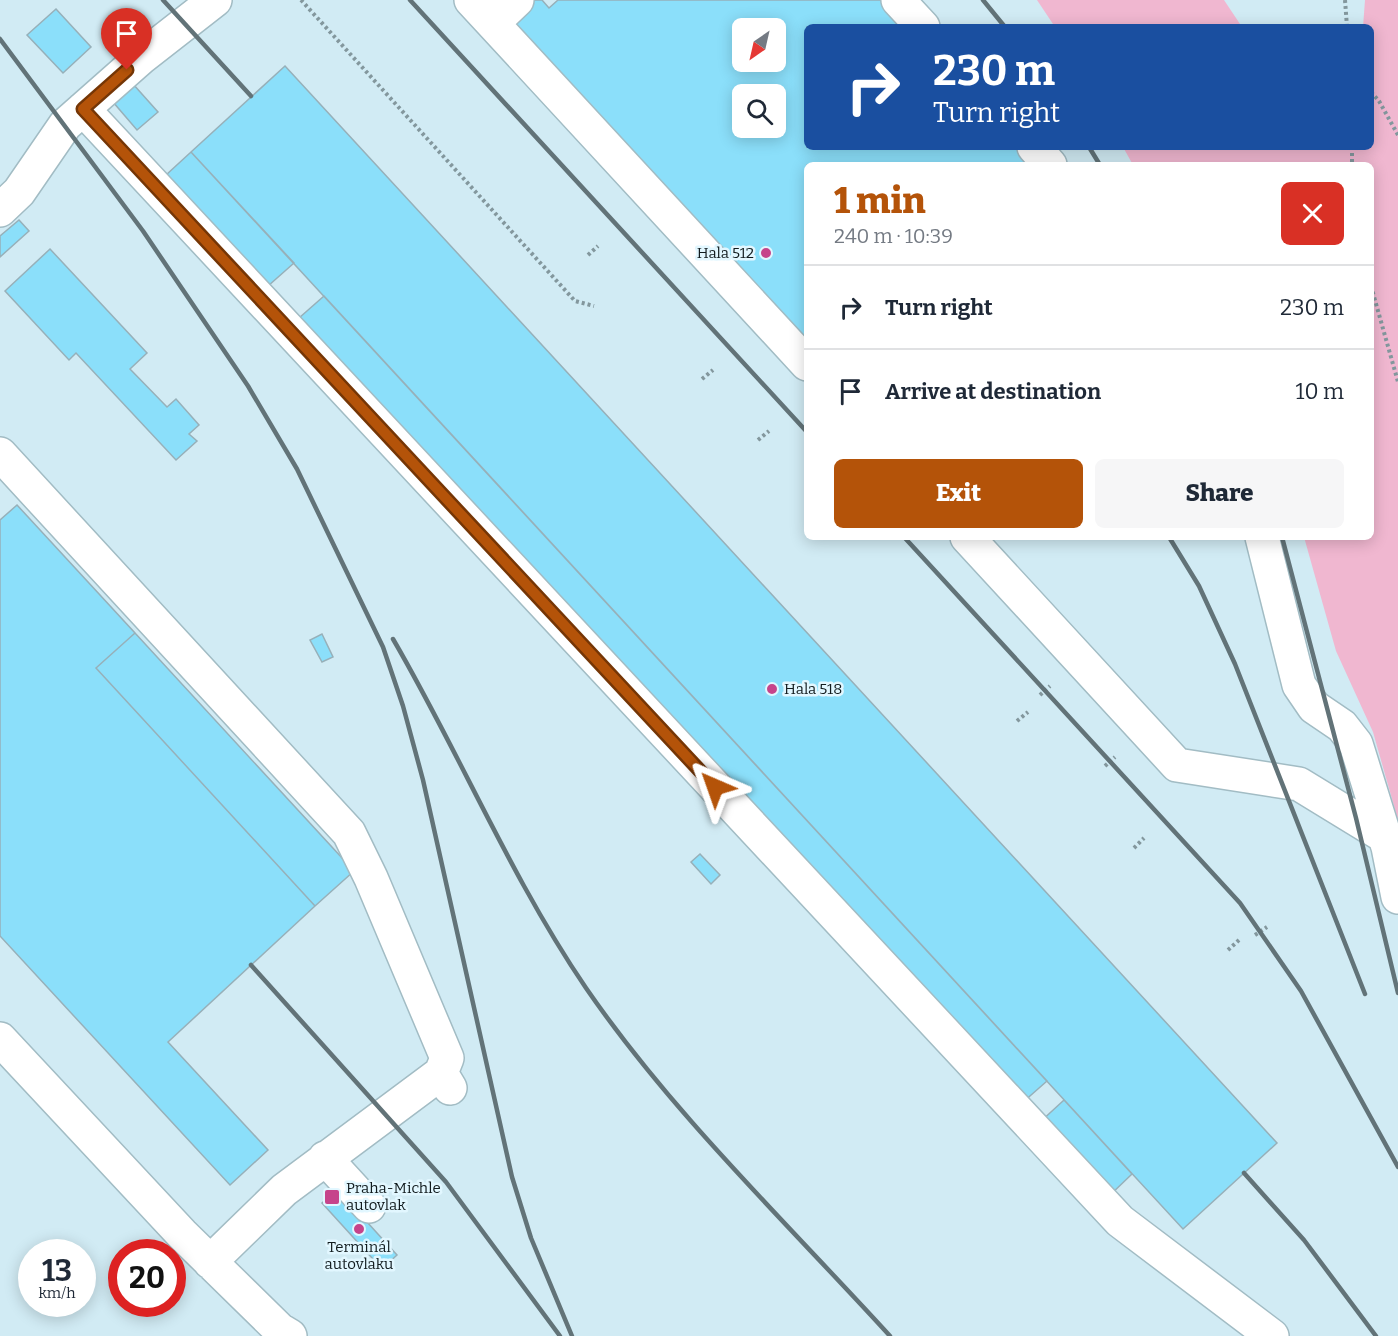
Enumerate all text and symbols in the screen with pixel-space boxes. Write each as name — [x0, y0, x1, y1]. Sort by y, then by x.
pin — [101, 8, 152, 70]
icon: arrive — [110, 17, 143, 50]
north arrow — [732, 18, 786, 72]
map controls — [732, 18, 786, 138]
text: 230 m — [933, 46, 1055, 96]
icon: right — [834, 48, 912, 126]
button: search — [732, 84, 786, 138]
text: Turn right — [933, 97, 1060, 129]
text: 1 min — [834, 179, 926, 223]
button: close — [1281, 182, 1344, 245]
text: 240 m · 10:39 — [834, 224, 953, 248]
place label: Hala 512 — [697, 244, 754, 262]
marker: Hala 512 — [759, 246, 773, 260]
icon: right — [834, 291, 867, 324]
text: Turn right — [885, 294, 993, 321]
text: 230 m — [1280, 294, 1344, 321]
icon: arrive — [834, 375, 867, 408]
text: Arrive at destination — [885, 378, 1101, 405]
text: 10 m — [1296, 378, 1344, 405]
button: Exit — [834, 459, 1083, 528]
button: Share — [1095, 459, 1344, 528]
place label: Hala 518 — [784, 680, 842, 698]
marker: Hala 518 — [765, 682, 779, 696]
position arrow — [683, 755, 747, 819]
place label: Praha-Michle autovlak — [346, 1179, 441, 1214]
marker: Praha-Michle autovlak — [323, 1188, 341, 1206]
marker: Terminál autovlaku — [352, 1222, 366, 1236]
place label: Terminál autovlaku — [325, 1238, 393, 1273]
speed limit sign: 20 — [108, 1239, 186, 1317]
text: 13 — [42, 1253, 72, 1289]
text: km/h — [38, 1284, 76, 1302]

